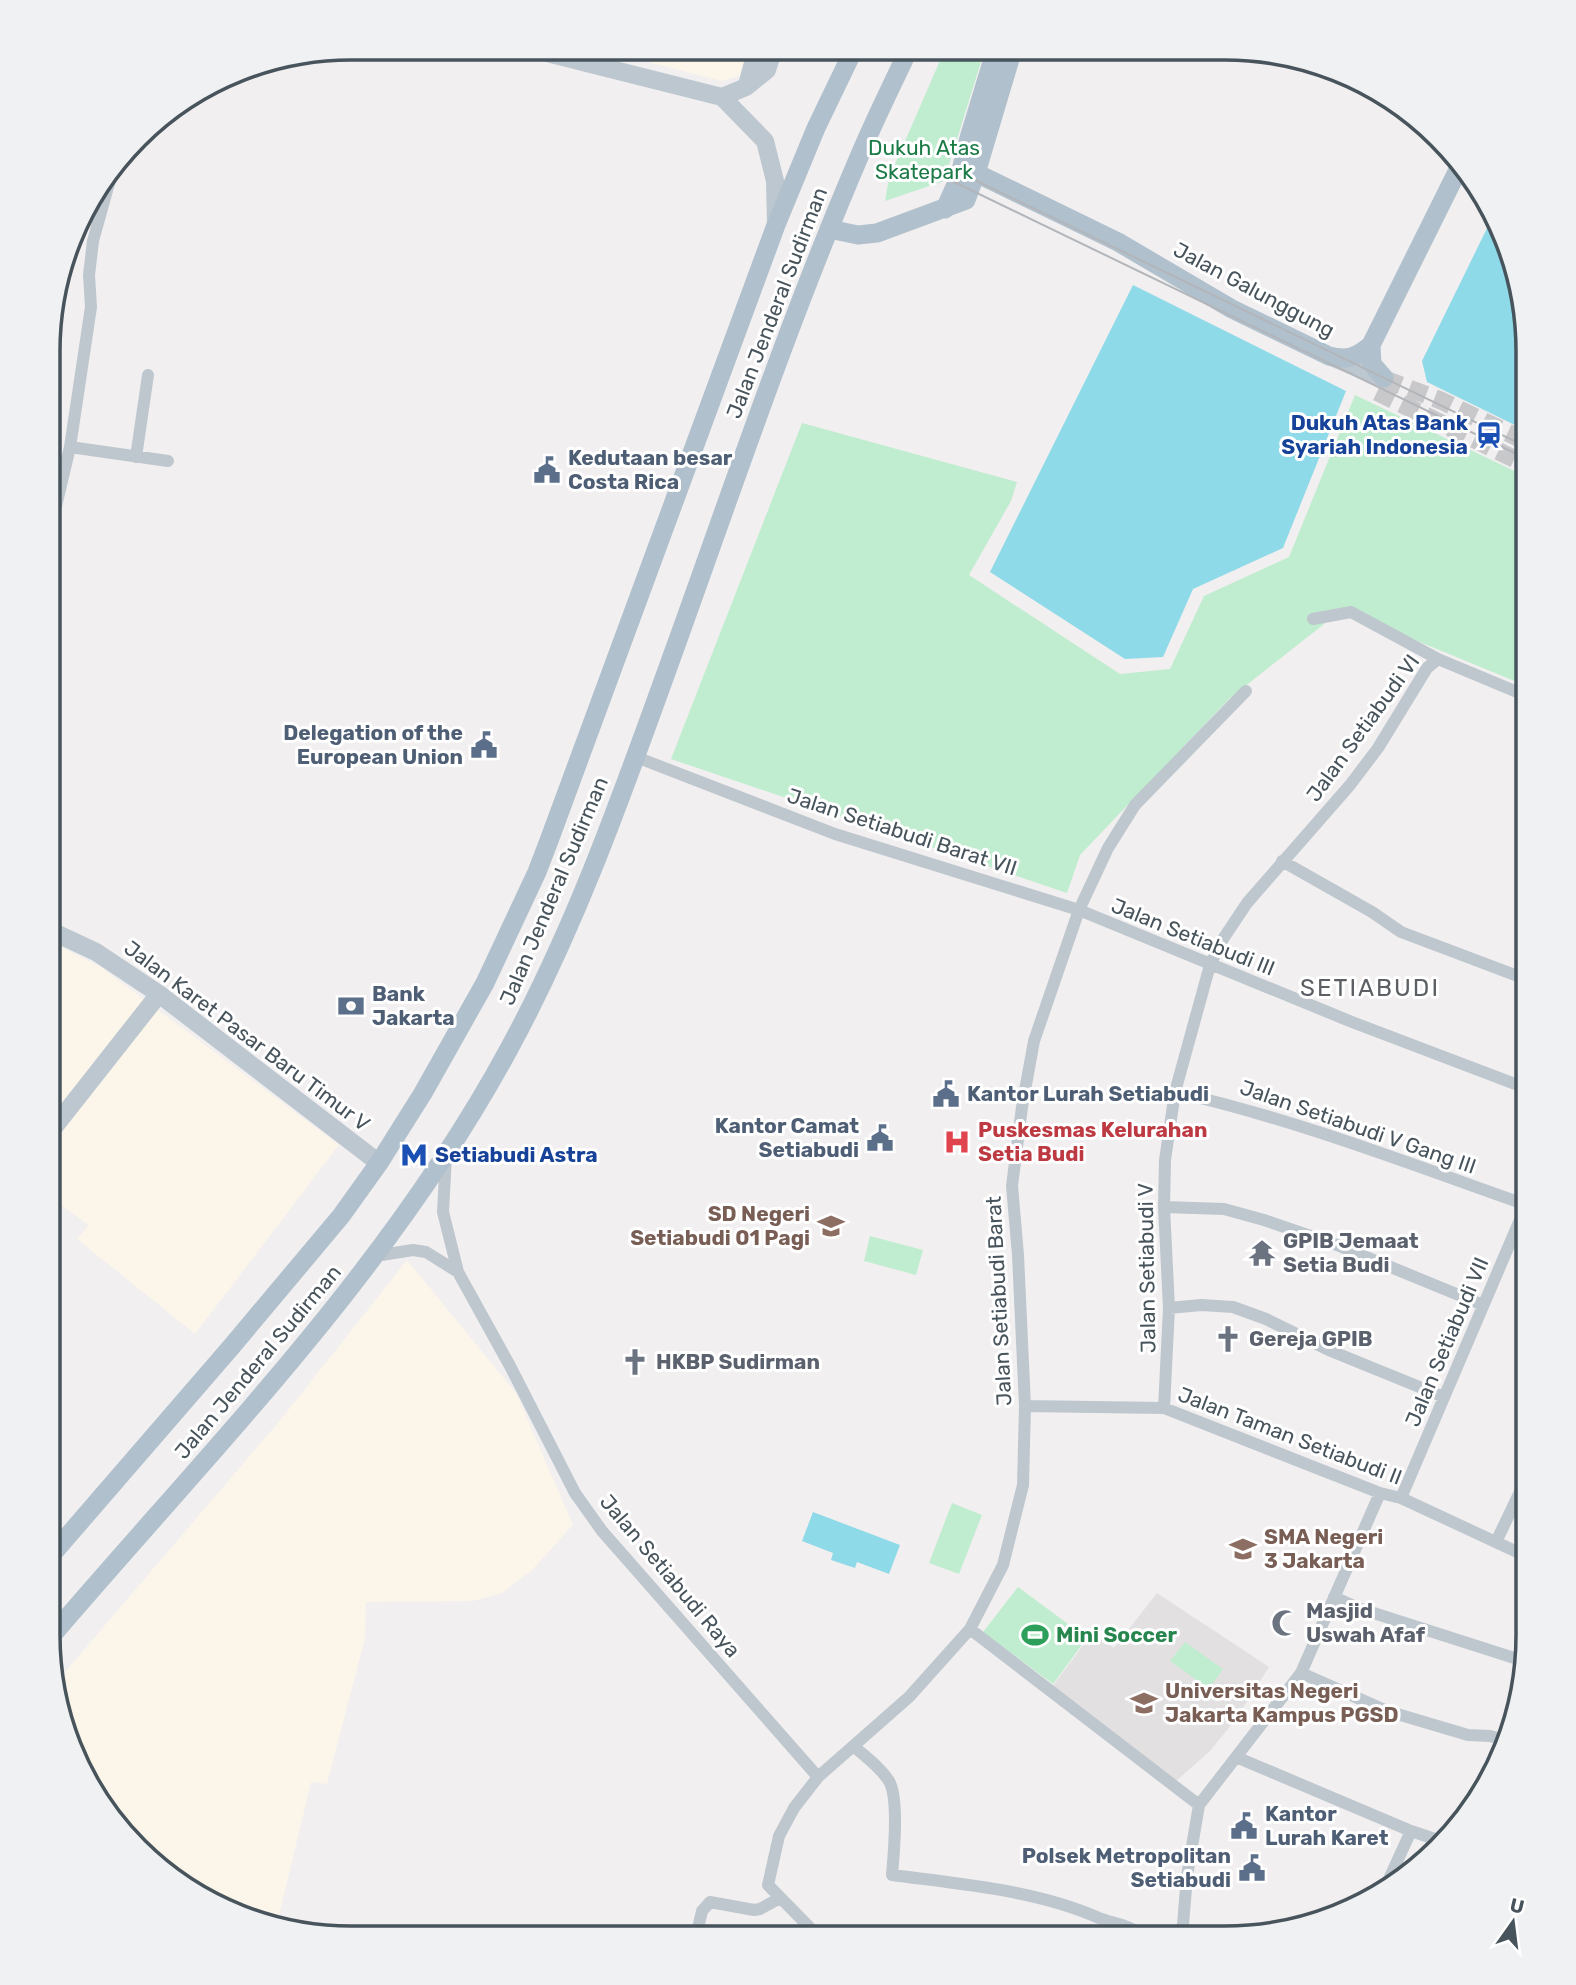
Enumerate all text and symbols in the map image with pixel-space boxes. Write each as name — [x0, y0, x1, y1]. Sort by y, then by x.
park label: Dukuh Atas Skatepark — [868, 135, 980, 184]
street label: Jalan Jenderal Sudirman — [721, 184, 832, 422]
street label: Jalan Galunggung — [1169, 237, 1339, 343]
place label: Dukuh Atas Bank Syariah Indonesia — [1281, 410, 1469, 459]
station icon: Dukuh Atas Bank Syariah Indonesia — [1474, 420, 1504, 450]
place label: Kedutaan besar Costa Rica — [568, 445, 733, 494]
public building icon: Kedutaan besar Costa Rica — [532, 455, 562, 485]
street label: Jalan Setiabudi VI — [1301, 649, 1424, 806]
place label: Delegation of the European Union — [283, 720, 463, 769]
public building icon: Delegation of the European Union — [469, 730, 499, 760]
street label: Jalan Jenderal Sudirman — [494, 773, 613, 1009]
street label: Jalan Setiabudi Barat VII — [784, 783, 1020, 880]
street label: Jalan Setiabudi III — [1108, 892, 1279, 981]
street label: Jalan Karet Pasar Baru Timur V — [119, 935, 375, 1136]
district label: SETIABUDI — [1300, 974, 1440, 1002]
place label: Bank Jakarta — [372, 981, 455, 1030]
bank icon: Bank Jakarta — [336, 991, 366, 1021]
street label: Jalan Setiabudi V Gang III — [1237, 1074, 1480, 1179]
public building icon: Kantor Lurah Setiabudi — [931, 1079, 961, 1109]
place label: Kantor Lurah Setiabudi — [967, 1081, 1209, 1106]
place label: Kantor Camat Setiabudi — [715, 1113, 859, 1162]
place label: Puskesmas Kelurahan Setia Budi — [978, 1117, 1207, 1166]
public building icon: Kantor Camat Setiabudi — [865, 1123, 895, 1153]
hospital icon: Puskesmas Kelurahan Setia Budi — [942, 1127, 972, 1157]
metro station icon: Setiabudi Astra — [399, 1140, 429, 1170]
place label: Setiabudi Astra — [435, 1142, 598, 1167]
street label: Jalan Setiabudi V — [1133, 1183, 1160, 1353]
street label: Jalan Setiabudi Barat — [981, 1196, 1016, 1407]
place label: SD Negeri Setiabudi 01 Pagi — [630, 1201, 810, 1250]
school or university icon: SD Negeri Setiabudi 01 Pagi — [816, 1211, 846, 1241]
place label: GPIB Jemaat Setia Budi — [1283, 1228, 1419, 1277]
temple icon: GPIB Jemaat Setia Budi — [1247, 1238, 1277, 1268]
street label: Jalan Setiabudi VII — [1400, 1253, 1494, 1430]
street label: Jalan Jenderal Sudirman — [169, 1260, 346, 1464]
church icon: Gereja GPIB — [1213, 1324, 1243, 1354]
place label: Gereja GPIB — [1249, 1326, 1373, 1351]
church icon: HKBP Sudirman — [620, 1347, 650, 1377]
place label: HKBP Sudirman — [656, 1349, 820, 1374]
street label: Jalan Taman Setiabudi II — [1175, 1381, 1406, 1490]
street label: Jalan Setiabudi Raya — [595, 1489, 746, 1662]
place label: SMA Negeri 3 Jakarta — [1264, 1524, 1383, 1573]
school or university icon: SMA Negeri 3 Jakarta — [1228, 1534, 1258, 1564]
place label: Masjid Uswah Afaf — [1306, 1598, 1426, 1647]
mosque icon: Masjid Uswah Afaf — [1270, 1608, 1300, 1638]
sports icon: Mini Soccer — [1020, 1620, 1050, 1650]
place label: Mini Soccer — [1056, 1622, 1177, 1647]
place label: Universitas Negeri Jakarta Kampus PGSD — [1165, 1678, 1399, 1727]
school or university icon: Universitas Negeri Jakarta Kampus PGSD — [1129, 1688, 1159, 1718]
place label: Kantor Lurah Karet — [1265, 1801, 1389, 1850]
public building icon: Kantor Lurah Karet — [1229, 1811, 1259, 1841]
place label: Polsek Metropolitan Setiabudi — [1022, 1843, 1231, 1892]
public building icon: Polsek Metropolitan Setiabudi — [1237, 1853, 1267, 1883]
north arrow — [1478, 1887, 1548, 1957]
text: U — [1508, 1893, 1526, 1919]

